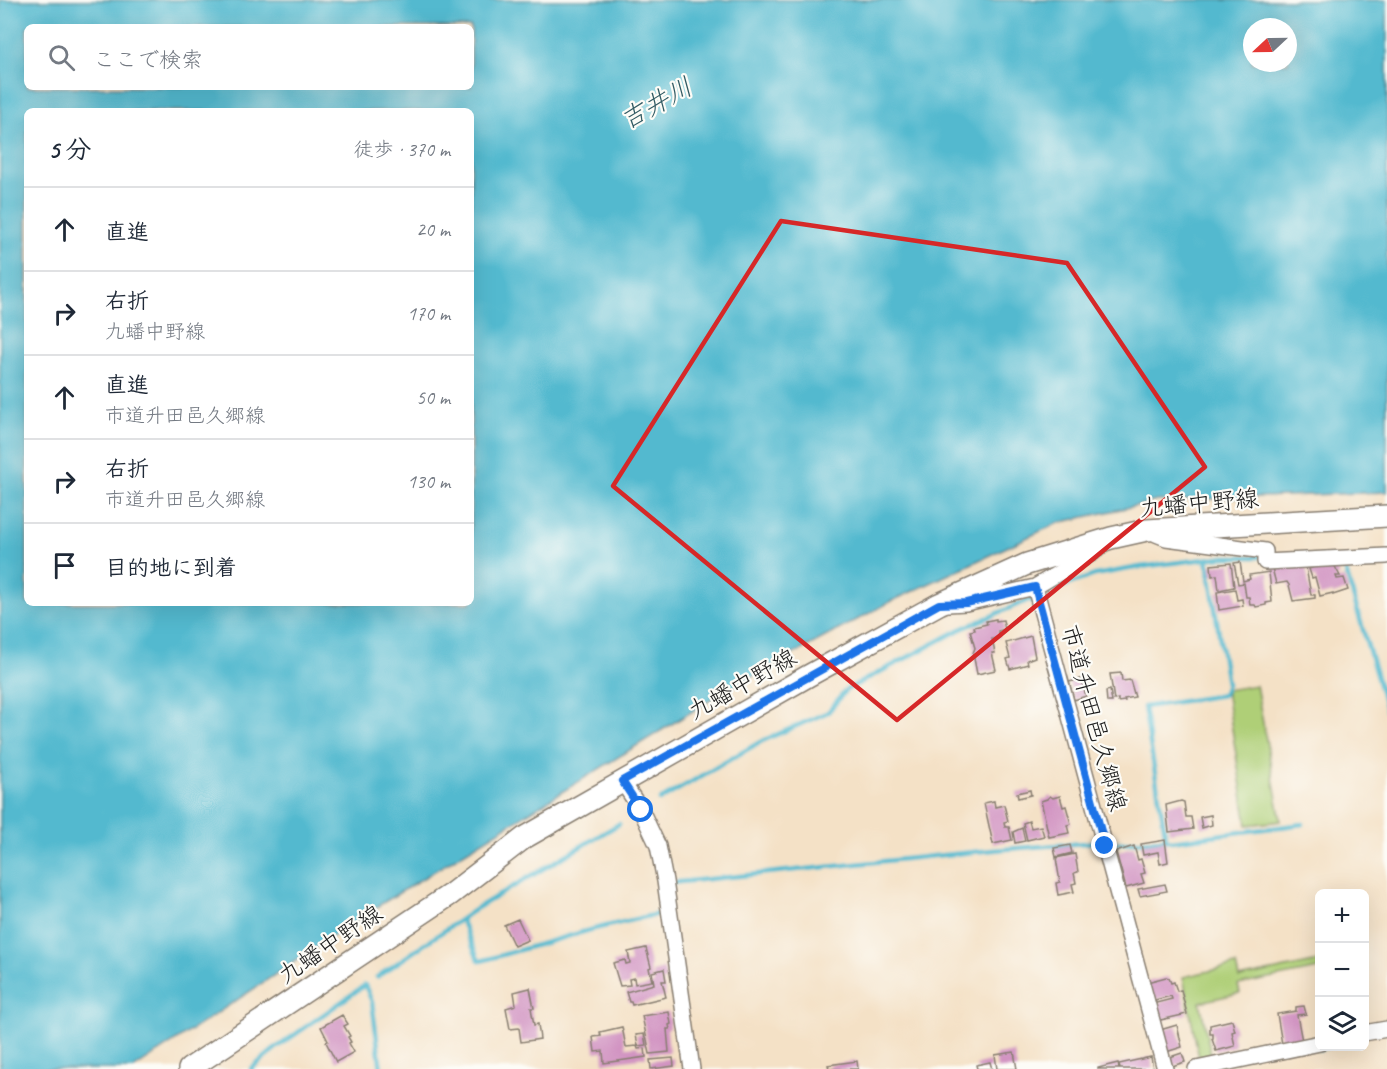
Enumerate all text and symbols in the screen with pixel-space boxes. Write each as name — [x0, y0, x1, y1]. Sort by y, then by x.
north arrow — [1243, 18, 1297, 72]
search box — [24, 24, 474, 90]
icon: search — [45, 41, 78, 74]
text: ここで検索 — [93, 46, 203, 74]
water label: 吉井川 — [614, 70, 698, 137]
text: 5 分 — [48, 133, 92, 166]
text: 徒歩 · 370 m — [354, 137, 450, 162]
icon: ahead — [48, 213, 81, 246]
text: 20 m — [416, 217, 450, 242]
text: 直進 — [105, 218, 149, 246]
text: 右折 — [105, 287, 149, 315]
icon: right — [48, 297, 81, 330]
text: 170 m — [407, 301, 450, 326]
text: 九蟠中野線 — [105, 319, 205, 344]
text: 直進 — [105, 371, 149, 399]
icon: ahead — [48, 381, 81, 414]
text: 50 m — [416, 385, 450, 410]
text: 市道升田邑久郷線 — [105, 403, 265, 428]
text: 右折 — [105, 455, 149, 483]
icon: right — [48, 465, 81, 498]
text: 130 m — [407, 469, 450, 494]
street label: 九蟠中野線 — [1138, 483, 1260, 523]
text: 市道升田邑久郷線 — [105, 487, 265, 512]
icon: arrive — [48, 549, 81, 582]
text: 目的地に到着 — [105, 554, 237, 582]
street label: 市道升田邑久郷線 — [1055, 621, 1133, 815]
street label: 九蟠中野線 — [682, 642, 802, 726]
route start — [627, 796, 653, 822]
route end — [1091, 832, 1117, 858]
map controls — [1315, 889, 1369, 1051]
button: + — [1315, 889, 1369, 943]
street label: 九蟠中野線 — [272, 898, 388, 990]
button: − — [1315, 943, 1369, 997]
button: layers — [1315, 997, 1369, 1051]

